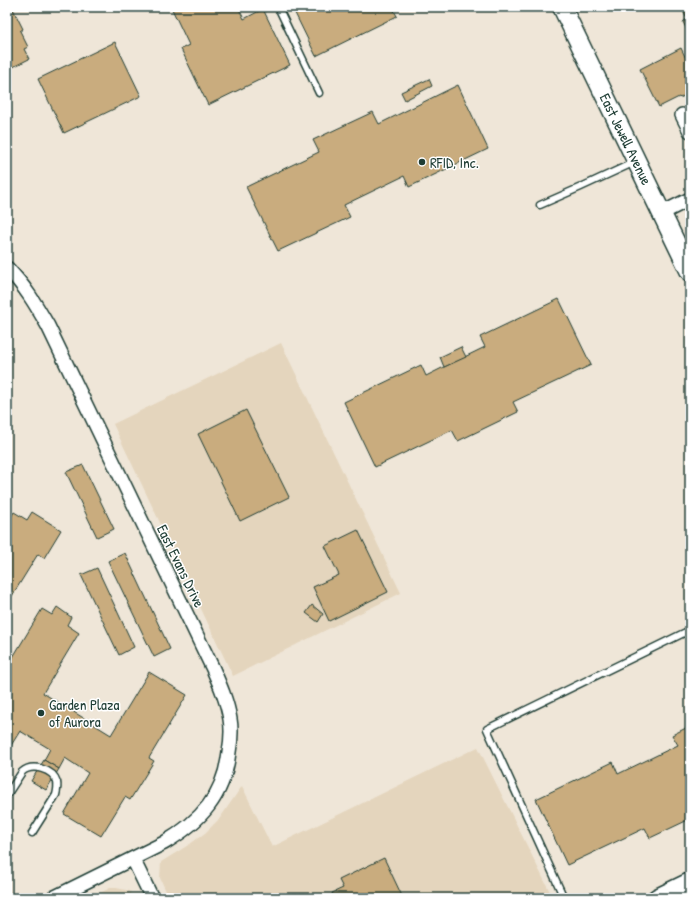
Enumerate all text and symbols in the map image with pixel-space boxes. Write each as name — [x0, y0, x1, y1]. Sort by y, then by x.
street label: East Jewell Avenue — [595, 90, 657, 188]
place label: RFID, Inc. — [430, 152, 479, 173]
marker: RFID, Inc. — [417, 157, 427, 167]
street label: East Evans Drive — [152, 521, 210, 611]
place label: Garden Plaza of Aurora — [49, 694, 119, 732]
marker: Garden Plaza of Aurora — [36, 708, 46, 718]

